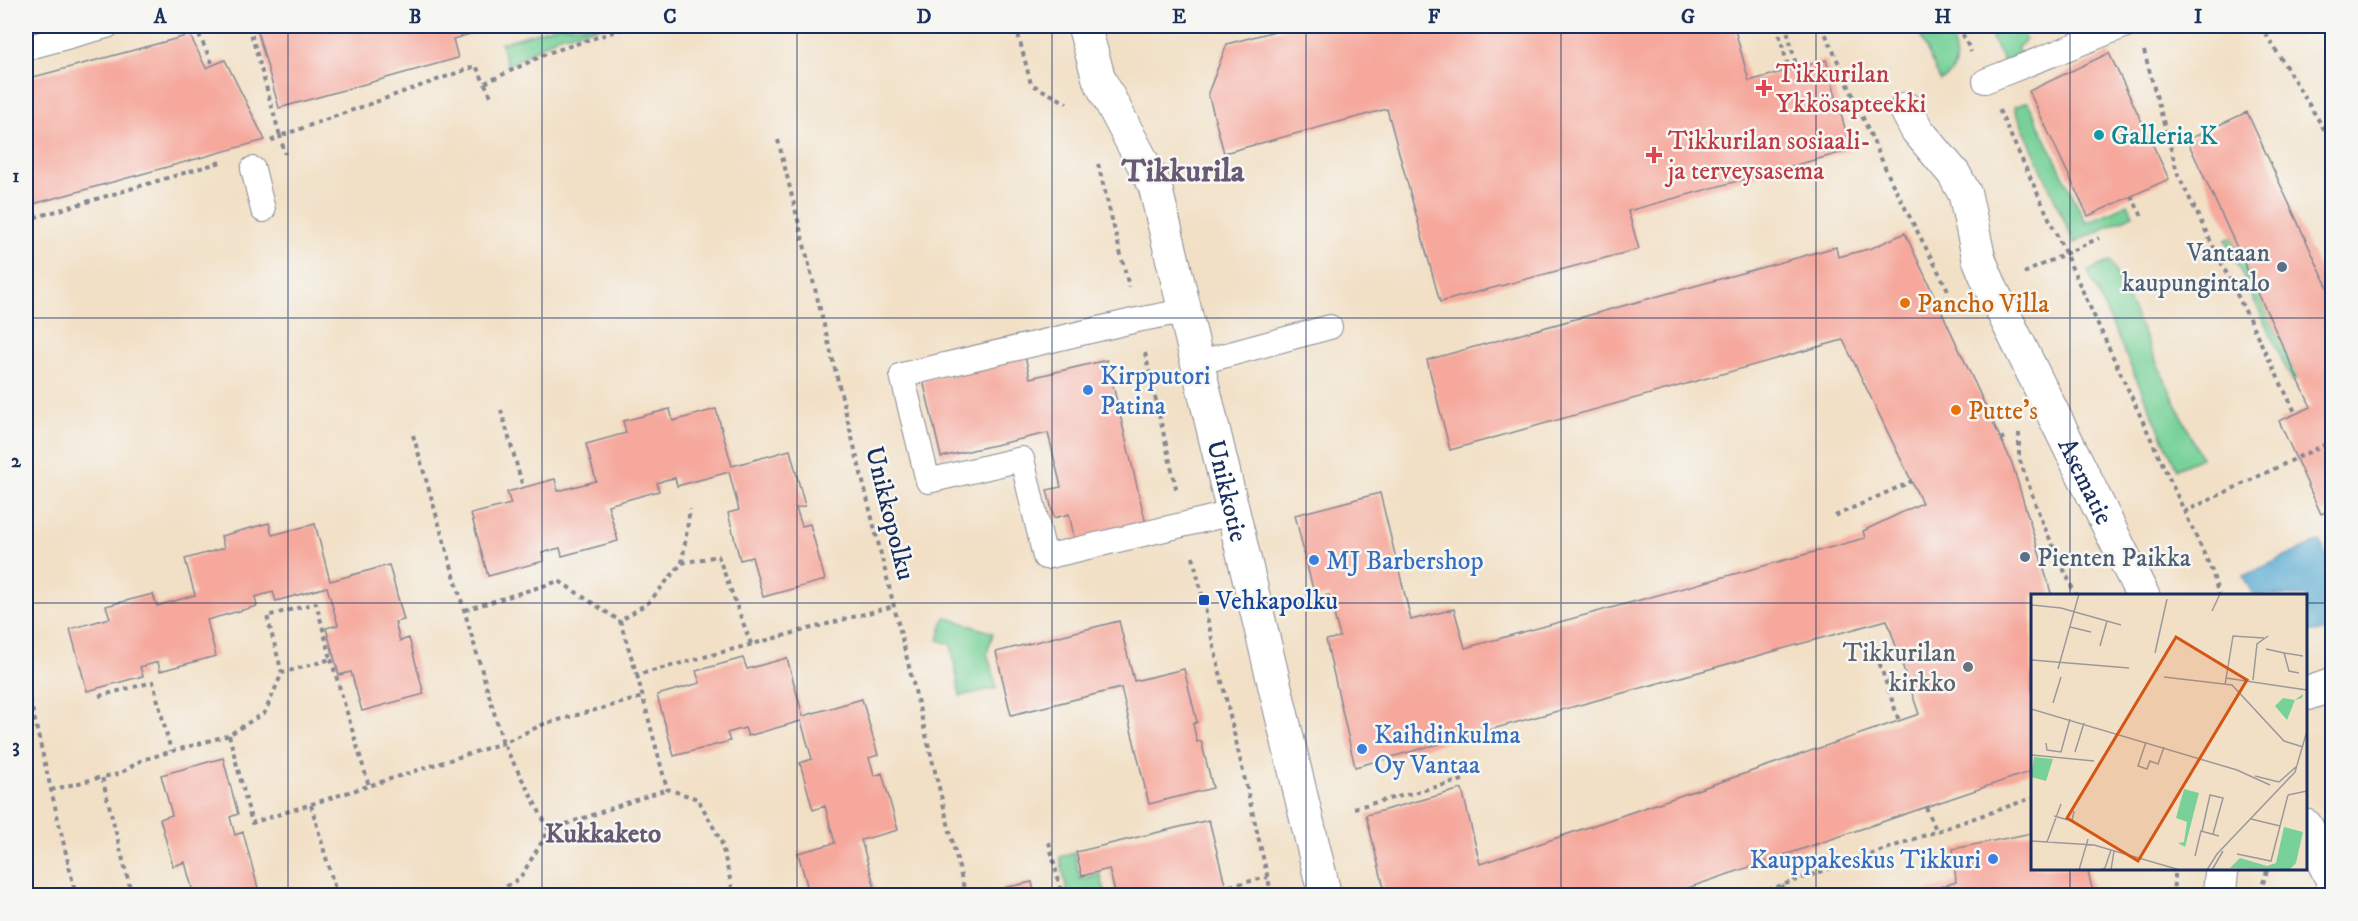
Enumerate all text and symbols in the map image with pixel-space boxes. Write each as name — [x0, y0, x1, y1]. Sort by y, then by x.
text: A — [153, 5, 168, 30]
text: B — [409, 5, 421, 30]
text: C — [663, 5, 677, 30]
text: D — [917, 5, 932, 30]
text: E — [1172, 5, 1186, 30]
text: F — [1428, 5, 1441, 30]
text: G — [1681, 5, 1695, 30]
text: H — [1935, 5, 1952, 30]
text: I — [2194, 5, 2202, 30]
place label: Tikkurilan Ykkösapteekki — [1776, 58, 1926, 121]
marker: Tikkurilan Ykkösapteekki — [1757, 81, 1771, 95]
place label: Galleria K — [2111, 120, 2219, 153]
place label: Tikkurilan sosiaali- ja terveysasema — [1664, 125, 1871, 188]
marker: Galleria K — [2092, 128, 2106, 142]
marker: Tikkurilan sosiaali- ja terveysasema — [1645, 146, 1663, 164]
district label: Tikkurila — [1121, 152, 1245, 192]
text: 1 — [12, 164, 20, 189]
place label: Vantaan kaupungintalo — [2122, 237, 2270, 300]
marker: Vantaan kaupungintalo — [2275, 260, 2289, 274]
place label: Pancho Villa — [1917, 288, 2049, 321]
marker: Pancho Villa — [1898, 296, 1912, 310]
place label: Kirpputori Patina — [1100, 360, 1211, 423]
marker: Kirpputori Patina — [1081, 383, 1095, 397]
place label: Putte's — [1968, 395, 2038, 428]
marker: Putte's — [1949, 403, 1963, 417]
street label: Asematie — [2050, 433, 2120, 530]
street label: Unikkotie — [1198, 437, 1255, 545]
street label: Unikkopolku — [857, 443, 922, 584]
text: 2 — [11, 449, 22, 474]
place label: Pienten Paikka — [2037, 542, 2191, 575]
place label: MJ Barbershop — [1326, 545, 1484, 578]
marker: Pienten Paikka — [2018, 550, 2032, 564]
marker: MJ Barbershop — [1307, 553, 1321, 567]
place label: Vehkapolku — [1215, 585, 1338, 618]
marker: Vehkapolku — [1197, 593, 1211, 607]
inset map — [2031, 594, 2307, 870]
place label: Tikkurilan kirkko — [1843, 637, 1956, 700]
marker: Tikkurilan kirkko — [1961, 660, 1975, 674]
place label: Kaihdinkulma Oy Vantaa — [1374, 719, 1521, 782]
text: 3 — [12, 734, 20, 759]
marker: Kaihdinkulma Oy Vantaa — [1355, 742, 1369, 756]
district label: Kukkaketo — [545, 817, 661, 851]
place label: Kauppakeskus Tikkuri — [1749, 844, 1981, 877]
marker: Kauppakeskus Tikkuri — [1986, 852, 2000, 866]

